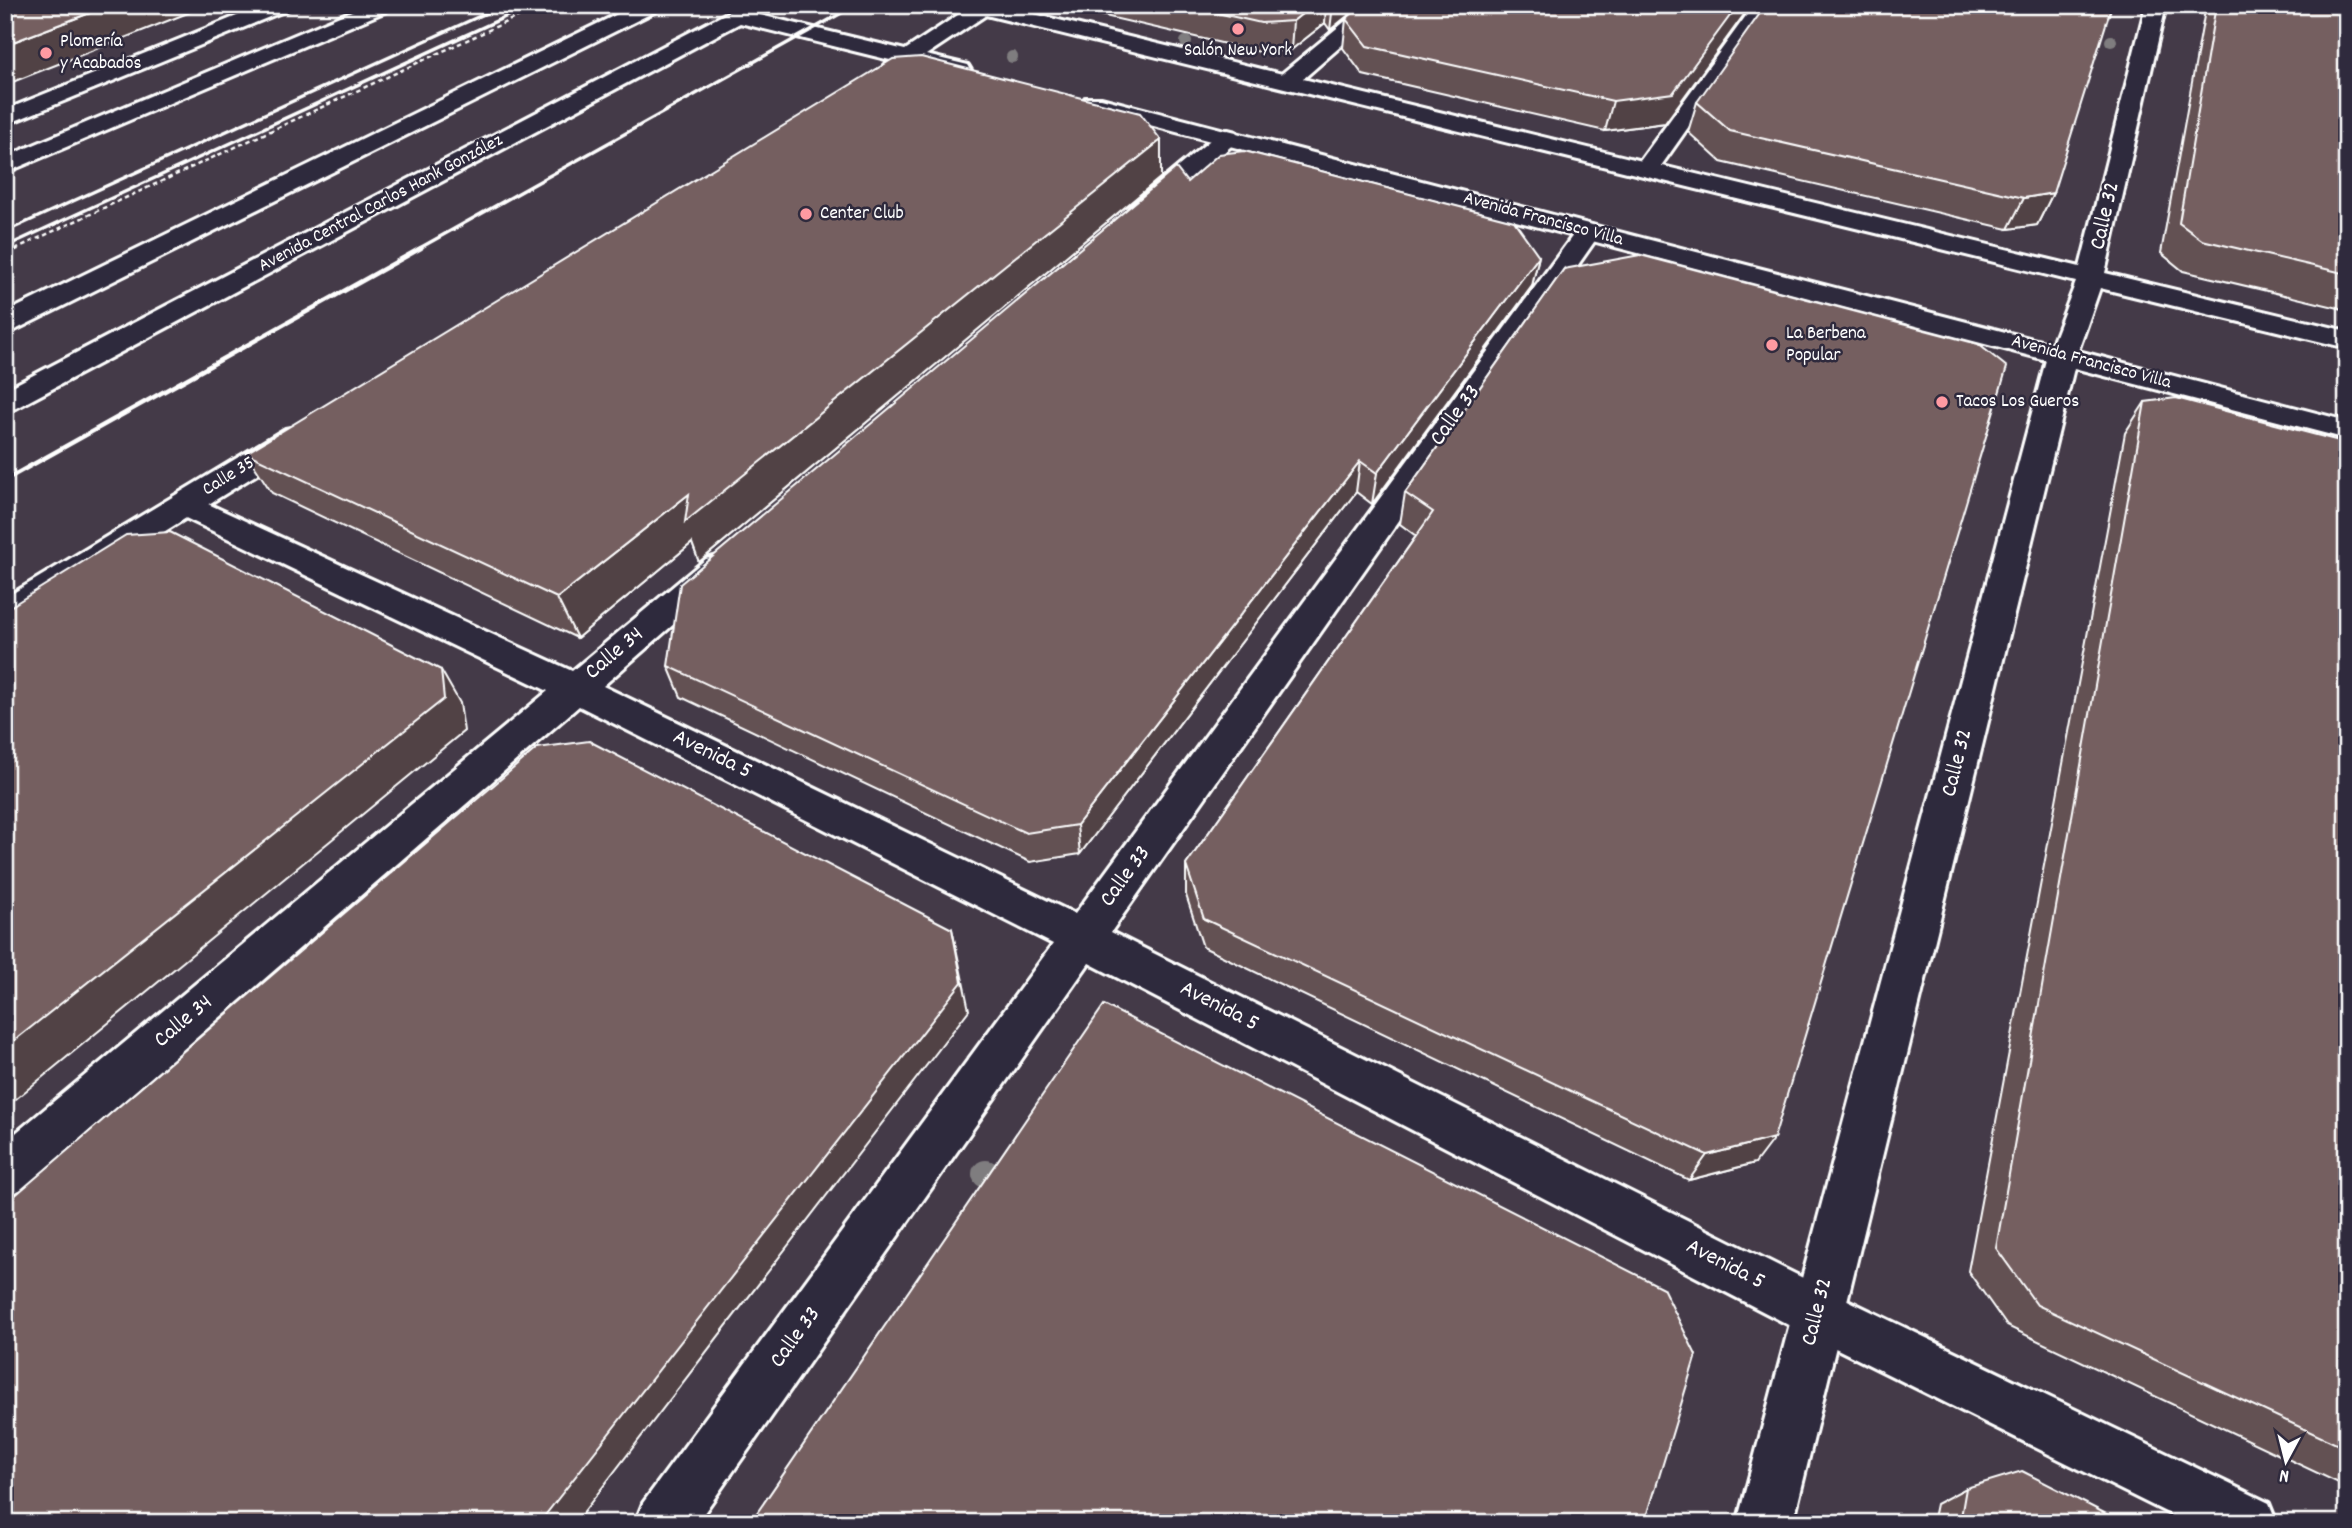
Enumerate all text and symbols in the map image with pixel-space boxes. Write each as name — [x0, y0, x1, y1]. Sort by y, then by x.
marker: Salón New York — [1230, 21, 1246, 37]
place label: Plomería y Acabados — [60, 29, 141, 78]
place label: Salón New York — [1184, 38, 1292, 65]
marker: Plomería y Acabados — [38, 45, 54, 61]
street label: Avenida Central Carlos Hank González — [254, 128, 508, 280]
street label: Calle 32 — [2082, 179, 2130, 253]
street label: Avenida Francisco Villa — [1460, 186, 1627, 255]
place label: Center Club — [820, 201, 904, 228]
marker: Center Club — [798, 206, 814, 222]
place label: La Berbena Popular — [1786, 321, 1867, 370]
street label: Avenida Francisco Villa — [2008, 329, 2175, 398]
marker: La Berbena Popular — [1764, 337, 1780, 353]
street label: Calle 33 — [1422, 378, 1490, 454]
place label: Tacos Los Gueros — [1956, 389, 2079, 416]
marker: Tacos Los Gueros — [1934, 394, 1950, 410]
street label: Calle 35 — [198, 450, 260, 504]
street label: Calle 34 — [578, 619, 652, 689]
street label: Avenida 5 — [667, 722, 757, 788]
street label: Calle 32 — [1934, 726, 1982, 800]
street label: Calle 33 — [1092, 839, 1160, 915]
street label: Avenida 5 — [1174, 973, 1264, 1041]
street label: Calle 34 — [147, 987, 221, 1057]
street label: Avenida 5 — [1680, 1231, 1770, 1299]
street label: Calle 32 — [1794, 1275, 1842, 1349]
street label: Calle 33 — [762, 1300, 830, 1376]
north arrow — [2250, 1426, 2320, 1496]
text: N — [2278, 1460, 2291, 1488]

